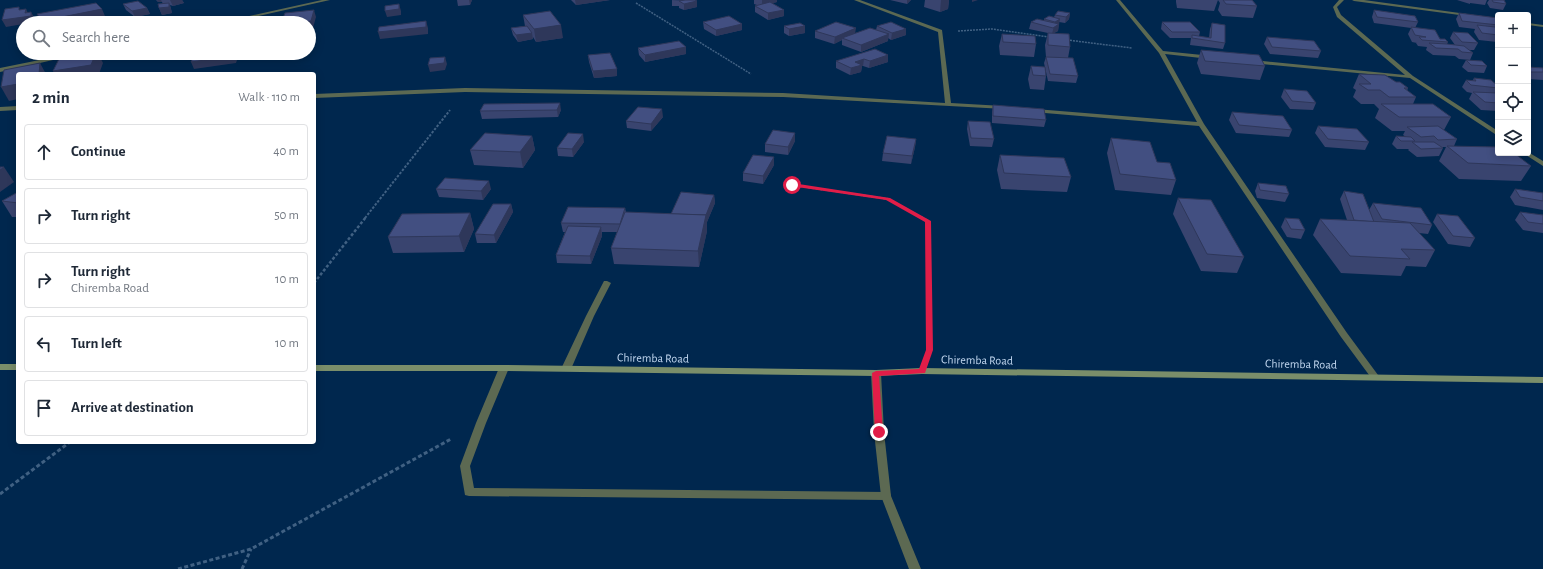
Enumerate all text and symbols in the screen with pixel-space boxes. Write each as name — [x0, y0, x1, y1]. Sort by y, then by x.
map controls — [1495, 12, 1531, 156]
button: + — [1495, 12, 1531, 48]
search box — [16, 16, 316, 60]
icon: search — [30, 27, 52, 49]
text: Search here — [62, 30, 130, 45]
button: − — [1495, 48, 1531, 84]
button: locate — [1495, 84, 1531, 120]
text: 2 min — [32, 89, 70, 106]
text: Walk · 110 m — [238, 91, 300, 104]
button: layers — [1495, 120, 1531, 156]
icon: ahead — [33, 141, 55, 163]
text: Continue — [71, 144, 126, 159]
text: 40 m — [273, 145, 299, 158]
route start — [783, 176, 801, 194]
icon: right — [33, 205, 55, 227]
text: Turn right — [71, 208, 130, 223]
text: 50 m — [274, 209, 299, 222]
text: Turn right — [71, 264, 130, 279]
icon: right — [33, 269, 55, 291]
text: 10 m — [275, 273, 299, 286]
text: Chiremba Road — [71, 282, 149, 295]
icon: left — [33, 333, 55, 355]
text: Turn left — [71, 336, 122, 351]
text: 10 m — [275, 337, 299, 350]
street label: Chiremba Road — [617, 351, 689, 365]
street label: Chiremba Road — [941, 353, 1013, 367]
street label: Chiremba Road — [1265, 357, 1337, 371]
icon: arrive — [33, 397, 55, 419]
text: Arrive at destination — [71, 400, 194, 415]
route end — [870, 423, 888, 441]

